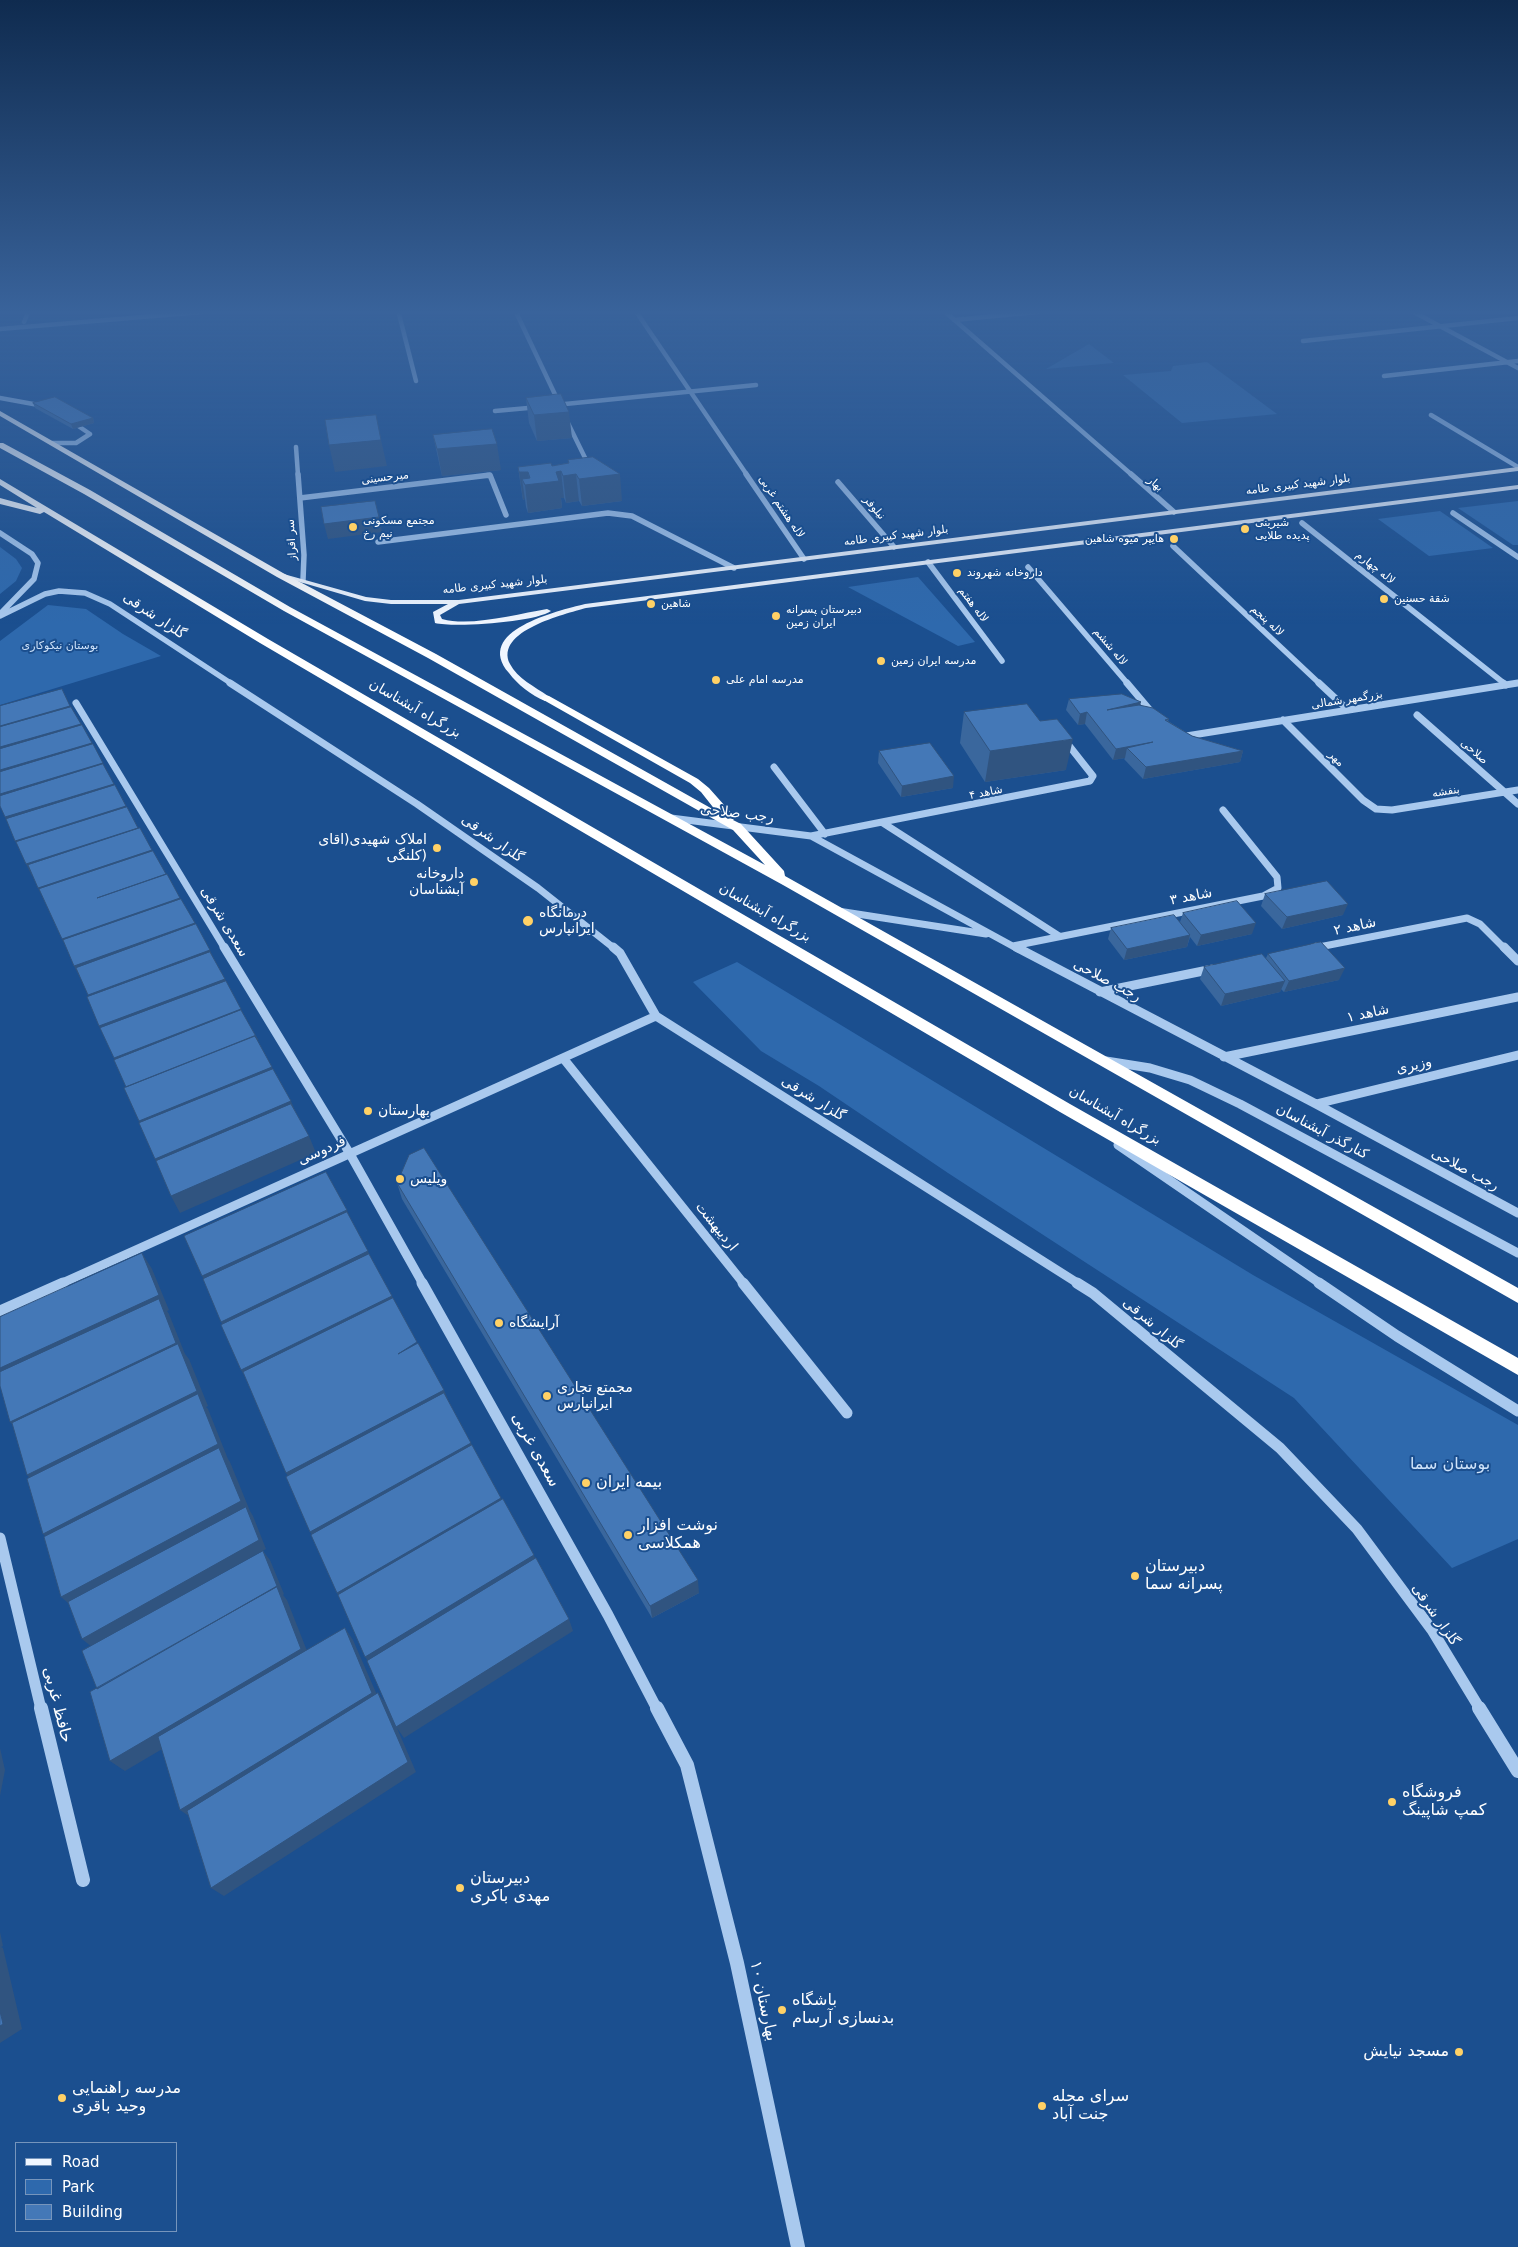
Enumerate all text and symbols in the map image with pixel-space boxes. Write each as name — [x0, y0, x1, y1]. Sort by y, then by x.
street label: میرحسینی — [361, 469, 409, 487]
street label: بلوار شهید کبیری طامه — [1245, 472, 1351, 498]
street label: لاله هشتم غربی — [755, 473, 807, 541]
street label: بهار — [1144, 474, 1166, 494]
street label: نیلوفر — [860, 493, 888, 523]
place label: مجتمع مسکونی نیم رخ — [363, 514, 435, 540]
place label: شيرينی پديده طلايی — [1255, 516, 1309, 542]
street label: سر افراز — [284, 519, 300, 561]
marker: مجتمع مسکونی نیم رخ — [347, 521, 359, 533]
street label: بلوار شهید کبیری طامه — [843, 523, 949, 549]
marker: شيرينی پديده طلايی — [1239, 523, 1251, 535]
place label: هایپر میوه شاهین — [1085, 532, 1164, 546]
marker: هایپر میوه شاهین — [1168, 533, 1180, 545]
street label: لاله چهارم — [1353, 549, 1397, 587]
place label: داروخانه شهروند — [967, 566, 1043, 580]
marker: داروخانه شهروند — [951, 567, 963, 579]
street label: بلوار شهید کبیری طامه — [442, 573, 548, 597]
street label: لاله هفتم — [955, 585, 991, 625]
street label: گلزار شرقی — [119, 589, 189, 643]
place label: شقة حسنين — [1394, 592, 1450, 606]
marker: شقة حسنين — [1378, 593, 1390, 605]
place label: شاهین — [661, 597, 691, 611]
marker: شاهین — [645, 598, 657, 610]
place label: دبیرستان پسرانه ایران زمین — [786, 603, 862, 629]
street label: لاله پنجم — [1248, 603, 1286, 639]
marker: دبیرستان پسرانه ایران زمین — [770, 610, 782, 622]
street label: لاله ششم — [1090, 625, 1130, 669]
park label: بوستان نیکوکاری — [22, 639, 98, 653]
place label: مدرسه ایران زمین — [891, 654, 976, 668]
marker: مدرسه ایران زمین — [875, 655, 887, 667]
place label: مدرسه امام علی — [726, 673, 804, 687]
marker: مدرسه امام علی — [710, 674, 722, 686]
street label: بزرگراه آبشناسان — [366, 676, 464, 742]
street label: بزرگمهر شمالی — [1310, 688, 1384, 712]
street label: صلاحی — [1458, 737, 1490, 767]
street label: مهر — [1325, 748, 1347, 770]
street label: شاهد ۴ — [968, 783, 1004, 803]
street label: بنفشه — [1431, 783, 1461, 801]
street label: رجب صلاحی — [699, 801, 775, 827]
street label: گلزار شرقی — [458, 811, 526, 867]
place label: املاک شهیدی(اقای کلنگی) — [318, 832, 427, 864]
marker: املاک شهیدی(اقای کلنگی) — [431, 842, 443, 854]
place label: داروخانه آبشناسان — [409, 866, 464, 899]
marker: داروخانه آبشناسان — [468, 876, 480, 888]
street label: بزرگراه آبشناسان — [716, 880, 814, 946]
street label: سعدی شرقی — [196, 884, 252, 960]
street label: شاهد ۳ — [1168, 885, 1214, 909]
place label: درمانگاه ایرانپارس — [539, 905, 595, 938]
marker: درمانگاه ایرانپارس — [521, 914, 535, 928]
street label: شاهد ۲ — [1332, 914, 1378, 940]
street label: رجب صلاحی — [1070, 956, 1144, 1006]
street label: شاهد ۱ — [1345, 1001, 1391, 1027]
street label: وزیری — [1395, 1054, 1433, 1078]
street label: گلزار شرقی — [778, 1073, 848, 1125]
street label: بزرگراه آبشناسان — [1066, 1083, 1164, 1149]
street label: کنارگذر آبشناسان — [1273, 1101, 1371, 1163]
place label: بهارستان — [378, 1103, 430, 1119]
marker: بهارستان — [362, 1105, 374, 1117]
street label: فردوسی — [295, 1133, 349, 1169]
street label: رجب صلاحی — [1428, 1145, 1502, 1195]
place label: ویلیس — [410, 1171, 447, 1187]
marker: ویلیس — [394, 1173, 406, 1185]
street label: اردیبهشت — [691, 1199, 741, 1255]
street label: گلزار شرقی — [1119, 1294, 1185, 1354]
place label: آرایشگاه — [509, 1315, 559, 1331]
marker: آرایشگاه — [493, 1317, 505, 1329]
place label: مجمتع تجاری ایرانپارس — [557, 1380, 633, 1412]
marker: مجمتع تجاری ایرانپارس — [541, 1390, 553, 1402]
street label: سعدی غربی — [507, 1409, 563, 1491]
park label: بوستان سما — [1410, 1455, 1490, 1475]
place label: بیمه ایران — [596, 1473, 662, 1493]
marker: بیمه ایران — [580, 1477, 592, 1489]
place label: نوشت افزار همکلاسی — [638, 1516, 718, 1554]
marker: نوشت افزار همکلاسی — [622, 1529, 634, 1541]
place label: دبیرستان پسرانه سما — [1145, 1557, 1223, 1595]
marker: دبیرستان پسرانه سما — [1129, 1570, 1141, 1582]
street label: گلزار شرقی — [1407, 1581, 1463, 1649]
street label: حافظ غربی — [38, 1665, 76, 1745]
place label: فروشگاه کمپ شاپینگ — [1402, 1783, 1486, 1821]
marker: فروشگاه کمپ شاپینگ — [1386, 1796, 1398, 1808]
place label: دبیرستان مهدی باکری — [470, 1869, 550, 1907]
marker: دبیرستان مهدی باکری — [454, 1882, 466, 1894]
street label: بهارستان ۱۰ — [745, 1959, 781, 2043]
place label: باشگاه بدنسازی آرسام — [792, 1991, 894, 2029]
marker: باشگاه بدنسازی آرسام — [776, 2004, 788, 2016]
place label: مسجد نیایش — [1363, 2042, 1449, 2062]
marker: مسجد نیایش — [1453, 2046, 1465, 2058]
place label: مدرسه راهنمایی وحید باقری — [72, 2079, 181, 2117]
place label: سرای محله جنت آباد — [1052, 2087, 1129, 2125]
marker: مدرسه راهنمایی وحید باقری — [56, 2092, 68, 2104]
marker: سرای محله جنت آباد — [1036, 2100, 1048, 2112]
legend — [15, 2142, 178, 2232]
text: Road — [62, 2153, 100, 2171]
text: Park — [62, 2178, 94, 2196]
text: Building — [62, 2203, 123, 2221]

